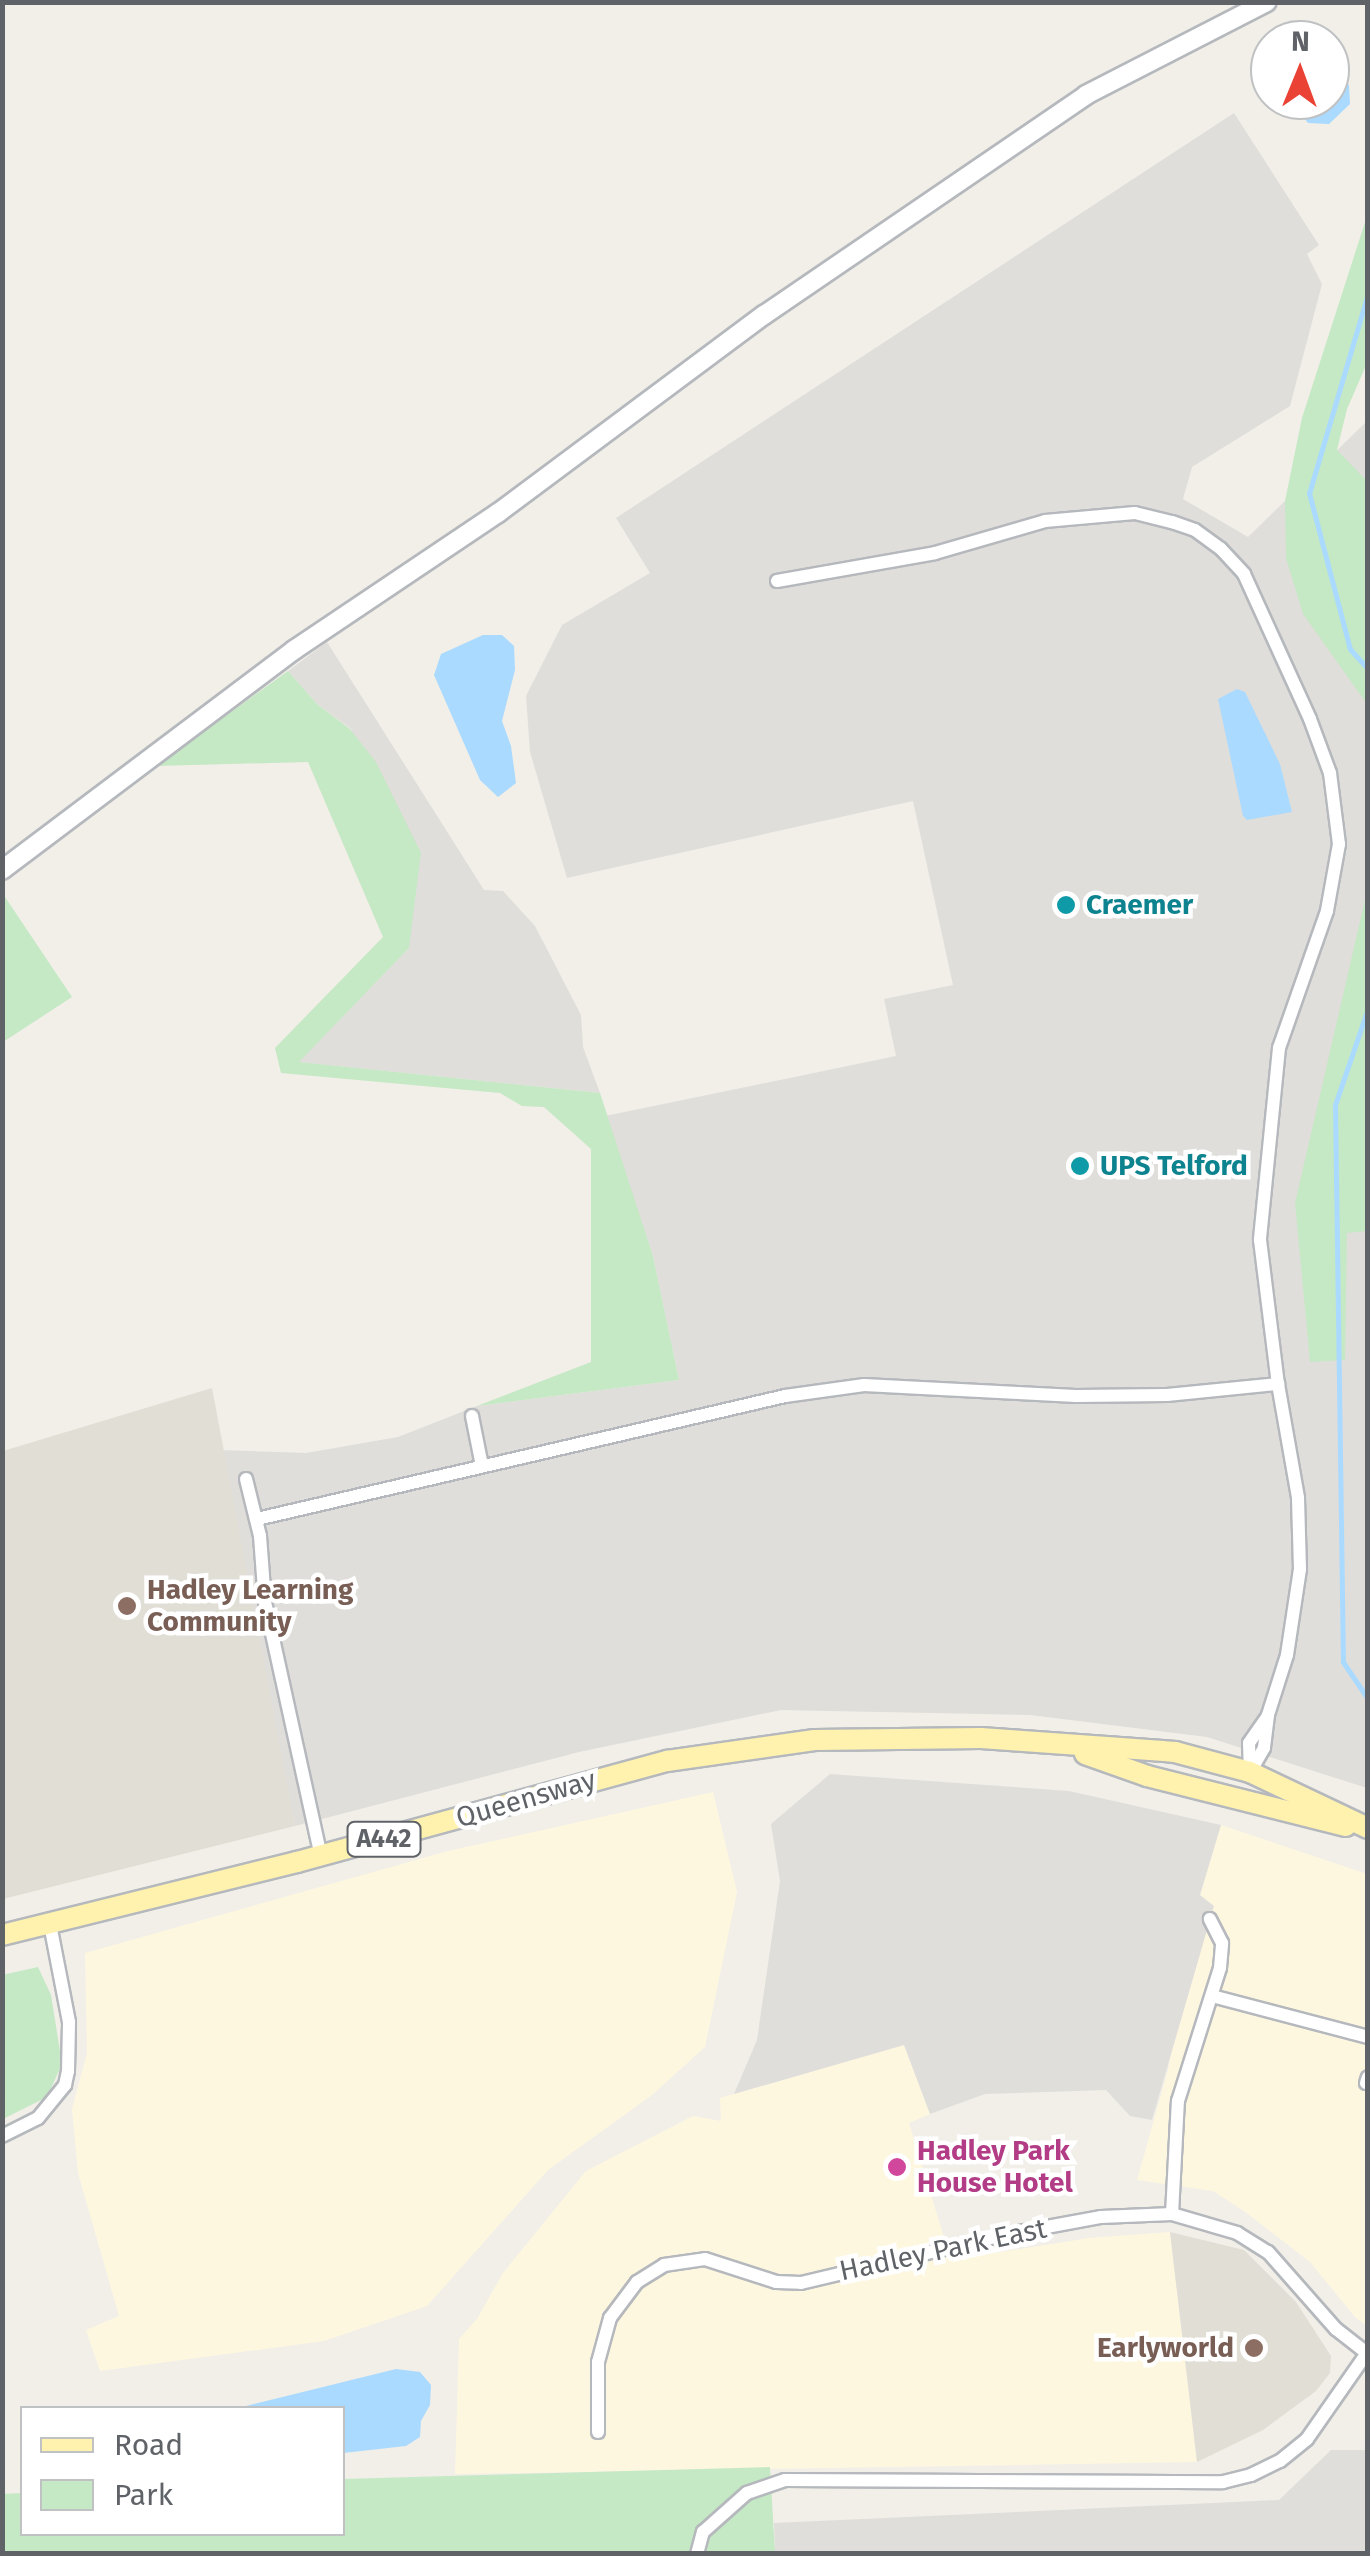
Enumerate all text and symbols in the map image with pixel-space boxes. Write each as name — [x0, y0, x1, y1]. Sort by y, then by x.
north arrow — [1250, 20, 1350, 120]
text: N — [1291, 25, 1310, 58]
place label: Craemer — [1086, 888, 1193, 922]
marker: Craemer — [1055, 894, 1077, 916]
place label: UPS Telford — [1100, 1149, 1248, 1183]
marker: UPS Telford — [1069, 1155, 1091, 1177]
place label: Hadley Learning Community — [147, 1573, 353, 1639]
marker: Hadley Learning Community — [116, 1595, 138, 1617]
street label: Queensway — [452, 1763, 600, 1835]
road number: A442 — [346, 1819, 422, 1859]
place label: Hadley Park House Hotel — [917, 2134, 1073, 2200]
marker: Hadley Park House Hotel — [886, 2156, 908, 2178]
street label: Hadley Park East — [836, 2212, 1050, 2288]
place label: Earlyworld — [1097, 2331, 1234, 2365]
marker: Earlyworld — [1243, 2337, 1265, 2359]
legend — [20, 2406, 345, 2536]
text: Road — [114, 2427, 183, 2463]
text: Park — [114, 2477, 173, 2513]

